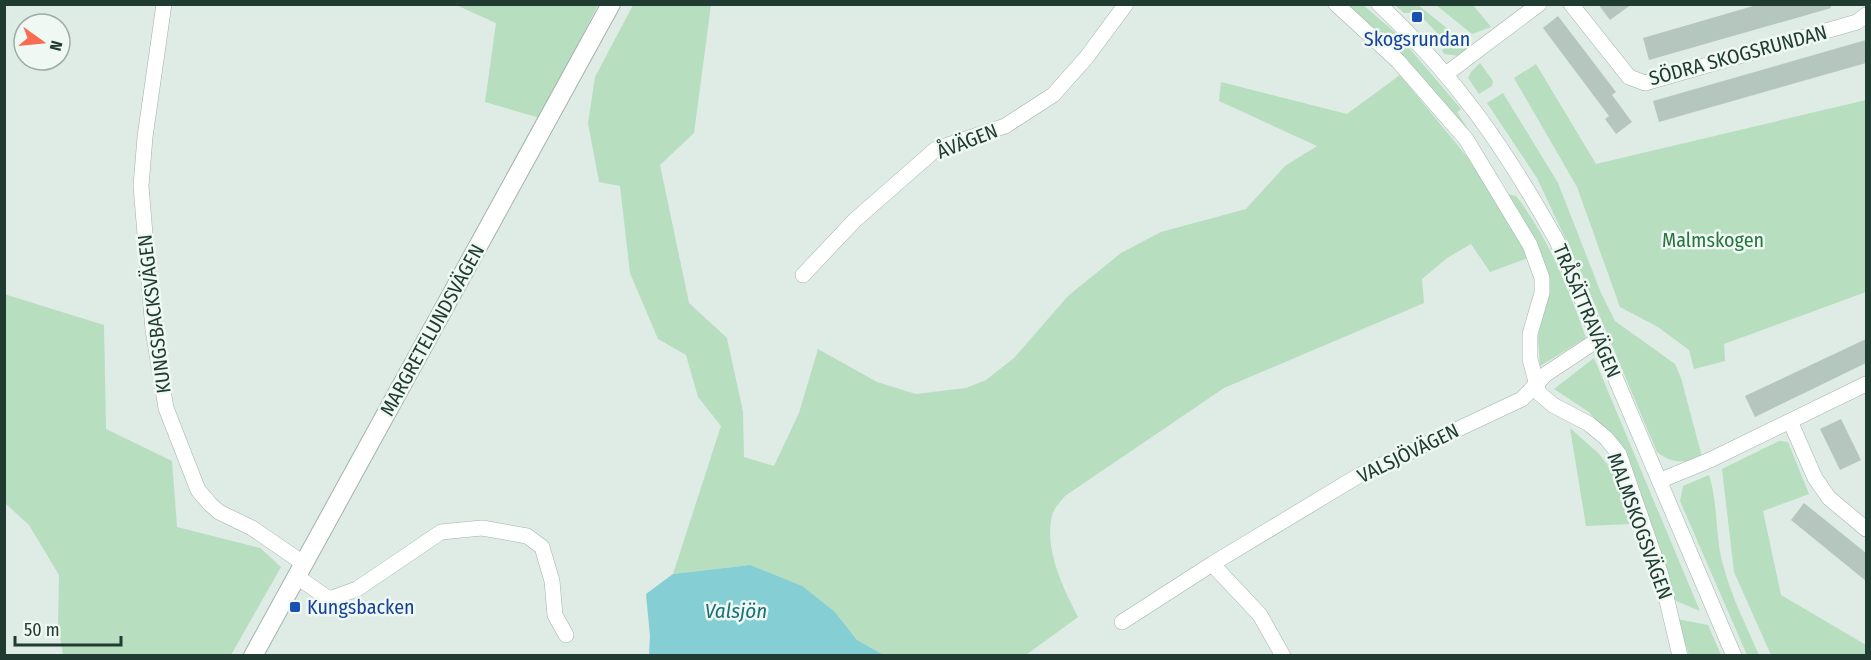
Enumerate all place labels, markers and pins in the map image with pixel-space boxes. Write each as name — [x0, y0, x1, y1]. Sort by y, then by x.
marker: Skogsrundan — [1410, 10, 1424, 24]
place label: Skogsrundan — [1364, 27, 1470, 51]
place label: Kungsbacken — [307, 595, 415, 619]
marker: Kungsbacken — [288, 600, 302, 614]

